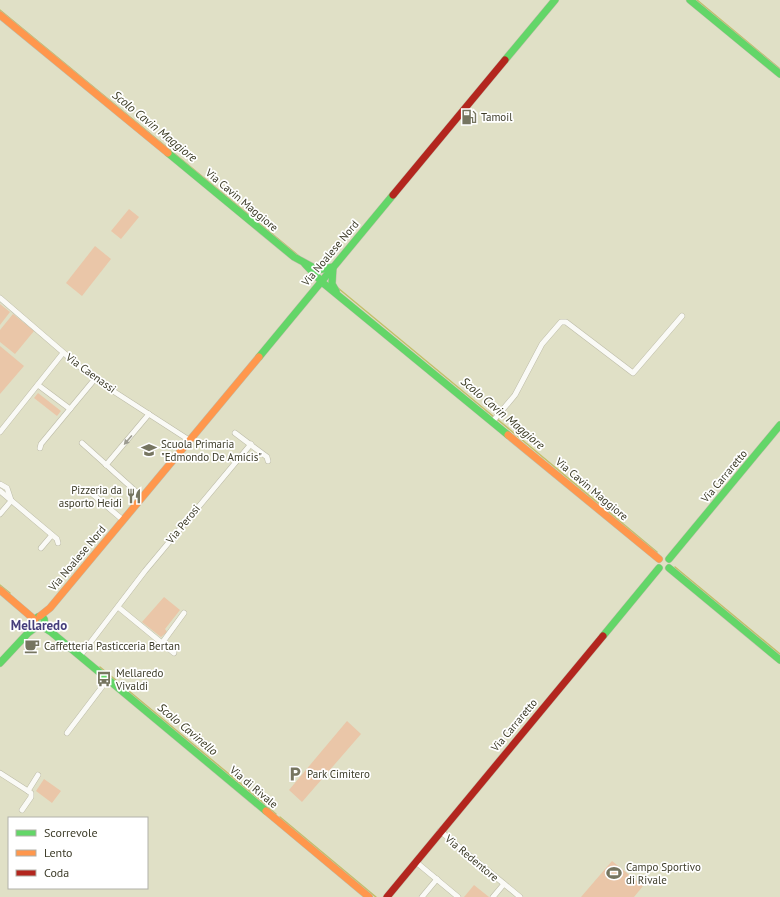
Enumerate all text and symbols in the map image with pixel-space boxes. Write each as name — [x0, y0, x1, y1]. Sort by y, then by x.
water label: Scolo Cavin Maggiore — [110, 87, 201, 165]
fuel station icon: Tamoil — [460, 108, 478, 126]
place label: Tamoil — [481, 110, 513, 124]
street label: Via Cavin Maggiore — [202, 165, 281, 235]
street label: Via Noalese Nord — [298, 217, 362, 289]
street label: Via Caenassi — [62, 350, 119, 396]
water label: Scolo Cavin Maggiore — [458, 374, 548, 453]
one-way arrow — [123, 434, 132, 445]
place label: Scuola Primaria "Edmondo De Amicis" — [161, 437, 262, 464]
school or university icon: Scuola Primaria "Edmondo De Amicis" — [140, 441, 158, 459]
street label: Via Carraretto — [697, 447, 750, 506]
street label: Via Cavin Maggiore — [552, 454, 631, 524]
place label: Pizzeria da asporto Heidi — [59, 483, 122, 510]
restaurant icon: Pizzeria da asporto Heidi — [125, 487, 143, 505]
street label: Via Perosi — [162, 502, 203, 547]
street label: Via Noalese Nord — [45, 522, 109, 594]
district label: Mellaredo — [11, 617, 67, 634]
cafe icon: Caffetteria Pasticceria Bertan — [23, 637, 41, 655]
place label: Caffetteria Pasticceria Bertan — [44, 639, 180, 653]
place label: Mellaredo Vivaldi — [115, 666, 163, 693]
bus stop icon: Mellaredo Vivaldi — [95, 670, 113, 688]
street label: Via Carraretto — [487, 696, 540, 755]
water label: Scolo Cavinello — [155, 700, 221, 758]
street label: Via di Rivale — [226, 762, 281, 811]
parking icon: Park Cimitero — [286, 765, 304, 783]
place label: Park Cimitero — [307, 767, 370, 781]
legend — [8, 817, 148, 889]
text: Scorrevole — [44, 825, 98, 840]
street label: Via Redentore — [442, 831, 502, 885]
text: Lento — [44, 845, 73, 860]
place label: Campo Sportivo di Rivale — [626, 860, 701, 887]
sports icon: Campo Sportivo di Rivale — [605, 864, 623, 882]
text: Coda — [44, 865, 69, 880]

